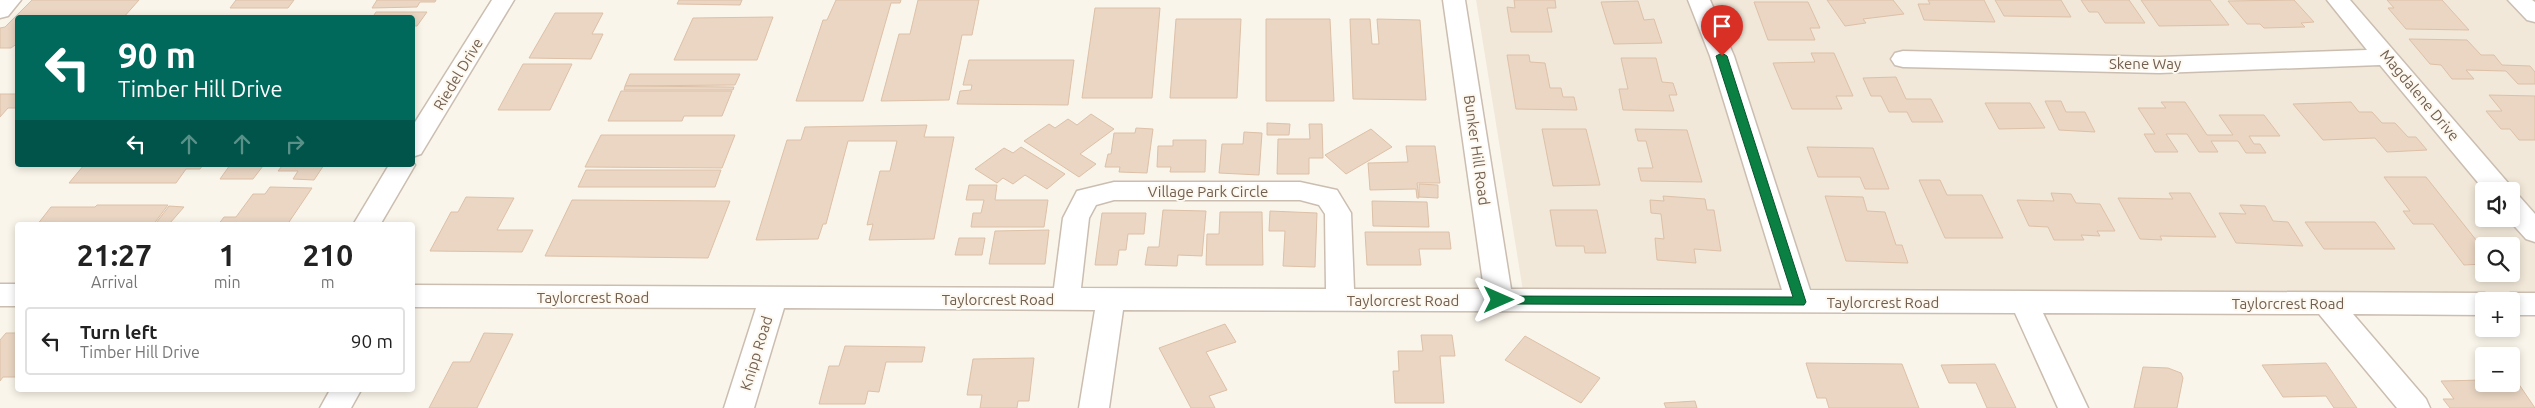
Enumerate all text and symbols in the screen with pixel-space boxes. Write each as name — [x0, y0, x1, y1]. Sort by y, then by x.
pin — [1701, 5, 1743, 56]
icon: arrive — [1708, 12, 1736, 40]
icon: left — [35, 35, 100, 100]
text: 90 m — [118, 35, 196, 75]
street label: Riedel Drive — [430, 35, 486, 113]
street label: Magdalene Drive — [2377, 46, 2463, 144]
street label: Skene Way — [2109, 55, 2181, 72]
text: Timber Hill Drive — [118, 76, 283, 101]
street label: Bunker Hill Road — [1461, 94, 1493, 206]
icon: left — [122, 130, 150, 158]
icon: ahead — [175, 130, 203, 158]
icon: ahead — [228, 130, 256, 158]
icon: right — [281, 130, 309, 158]
map controls — [2475, 182, 2520, 392]
button: sound — [2475, 182, 2520, 227]
street label: Village Park Circle — [1148, 183, 1268, 200]
button: search — [2475, 237, 2520, 282]
text: 21:27 — [77, 238, 152, 272]
text: 1 — [219, 238, 236, 272]
text: 210 — [302, 238, 353, 272]
text: Arrival — [91, 273, 138, 291]
text: min — [214, 273, 241, 291]
text: m — [321, 273, 335, 291]
position arrow — [1472, 273, 1524, 325]
street label: Taylorcrest Road — [537, 289, 649, 306]
street label: Taylorcrest Road — [942, 291, 1054, 308]
street label: Taylorcrest Road — [1347, 292, 1459, 309]
button: + — [2475, 292, 2520, 337]
street label: Taylorcrest Road — [1827, 294, 1939, 311]
street label: Taylorcrest Road — [2232, 295, 2344, 312]
street label: Knipp Road — [737, 314, 775, 392]
text: Turn left — [80, 321, 158, 343]
icon: left — [37, 327, 65, 355]
text: 90 m — [351, 330, 393, 352]
text: Timber Hill Drive — [80, 343, 200, 361]
button: − — [2475, 347, 2520, 392]

